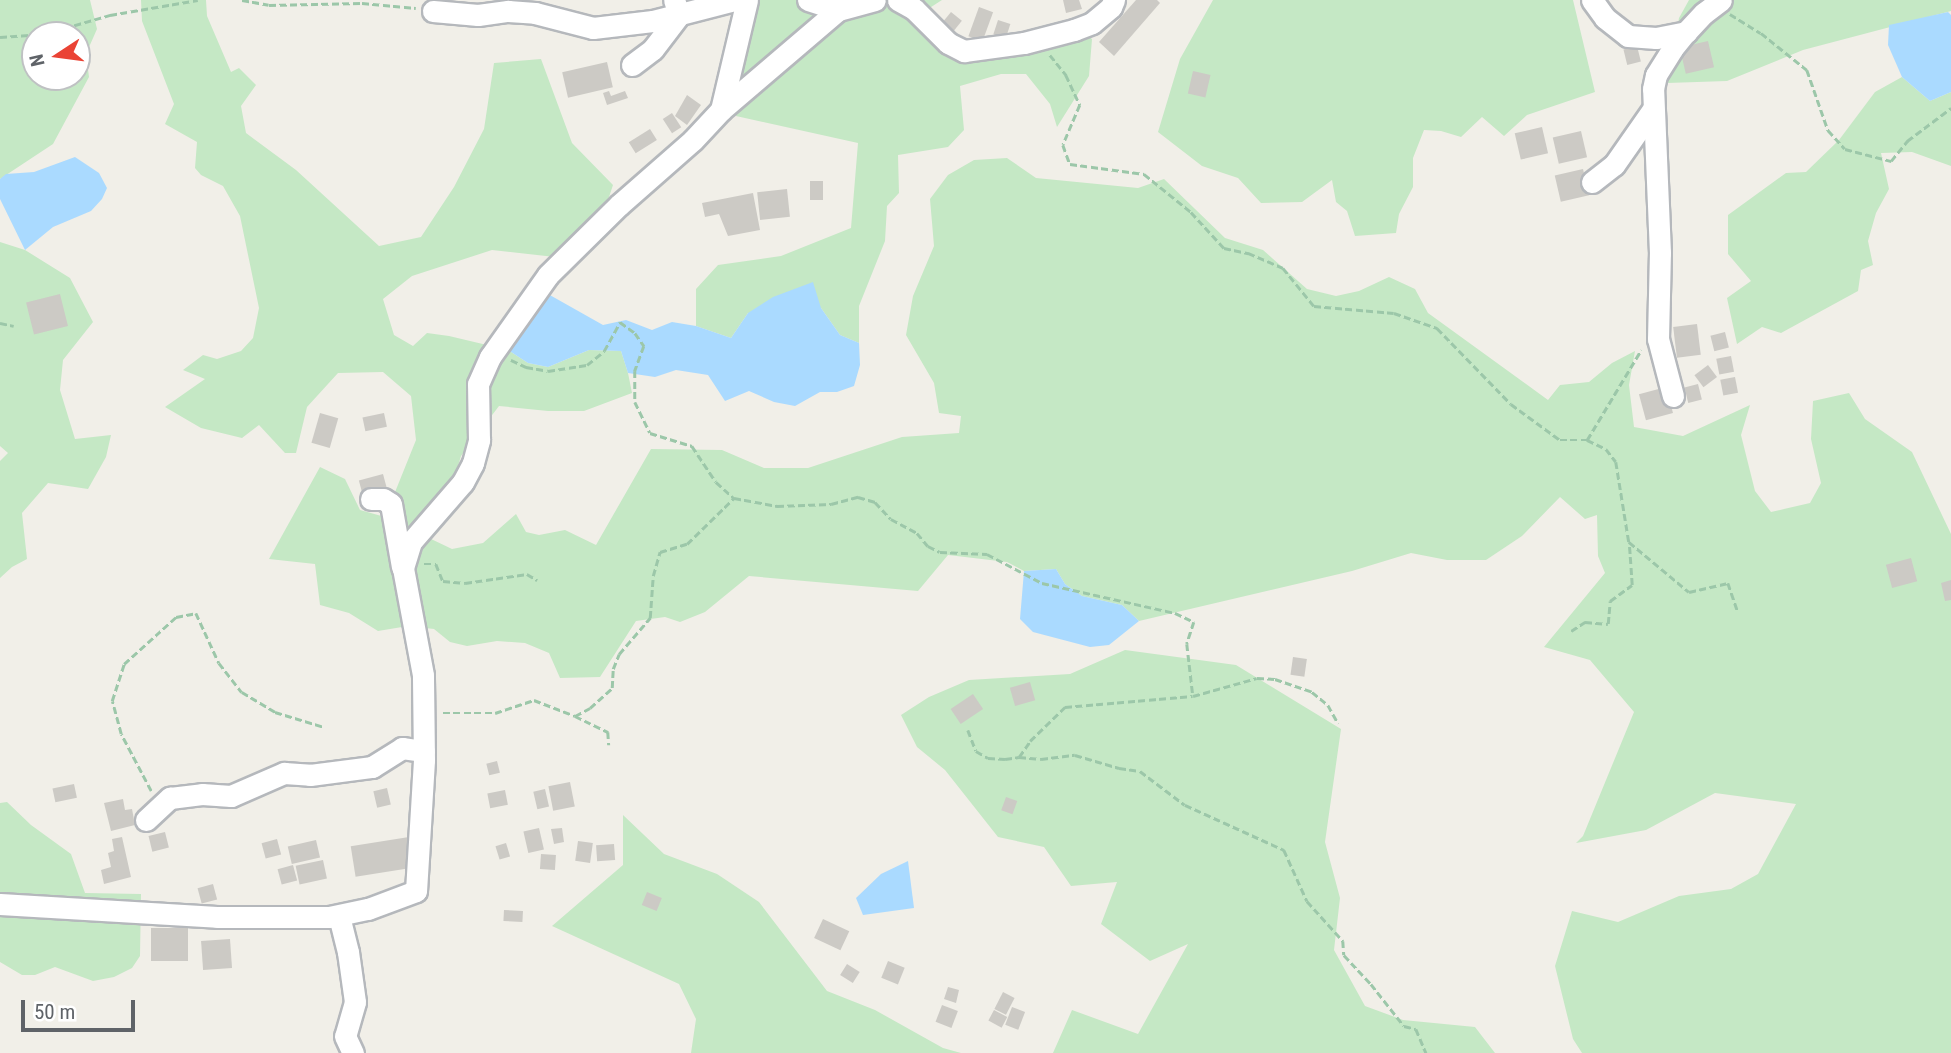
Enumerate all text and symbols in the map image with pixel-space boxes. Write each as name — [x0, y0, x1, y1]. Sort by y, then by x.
north arrow — [21, 21, 91, 91]
text: N — [24, 52, 50, 69]
scale bar — [24, 986, 138, 1030]
text: 50 m — [34, 1000, 75, 1024]

